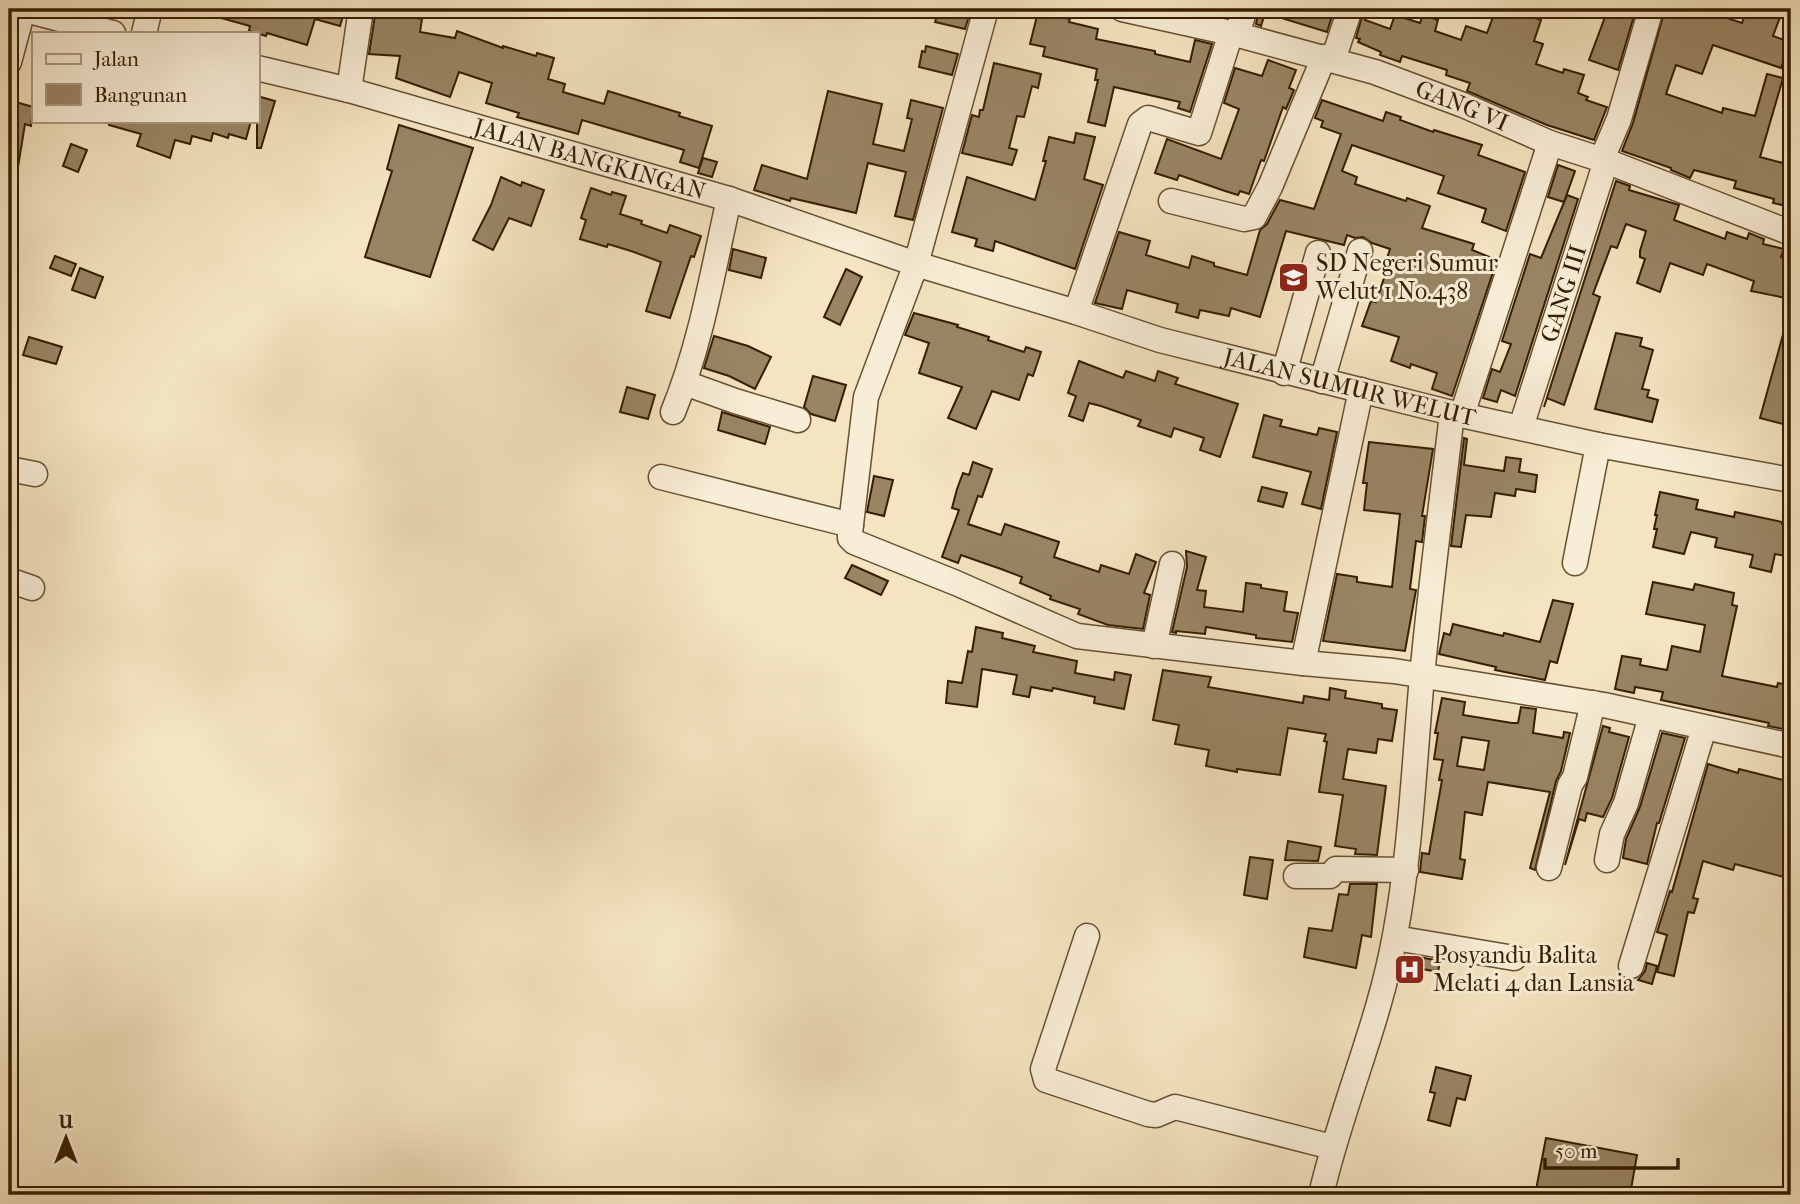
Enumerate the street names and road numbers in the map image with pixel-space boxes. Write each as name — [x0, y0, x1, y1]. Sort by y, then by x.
street label: GANG VI — [1412, 74, 1513, 137]
street label: JALAN BANGKINGAN — [469, 112, 709, 206]
street label: GANG III — [1535, 241, 1592, 346]
street label: JALAN SUMUR WELUT — [1219, 342, 1479, 432]

